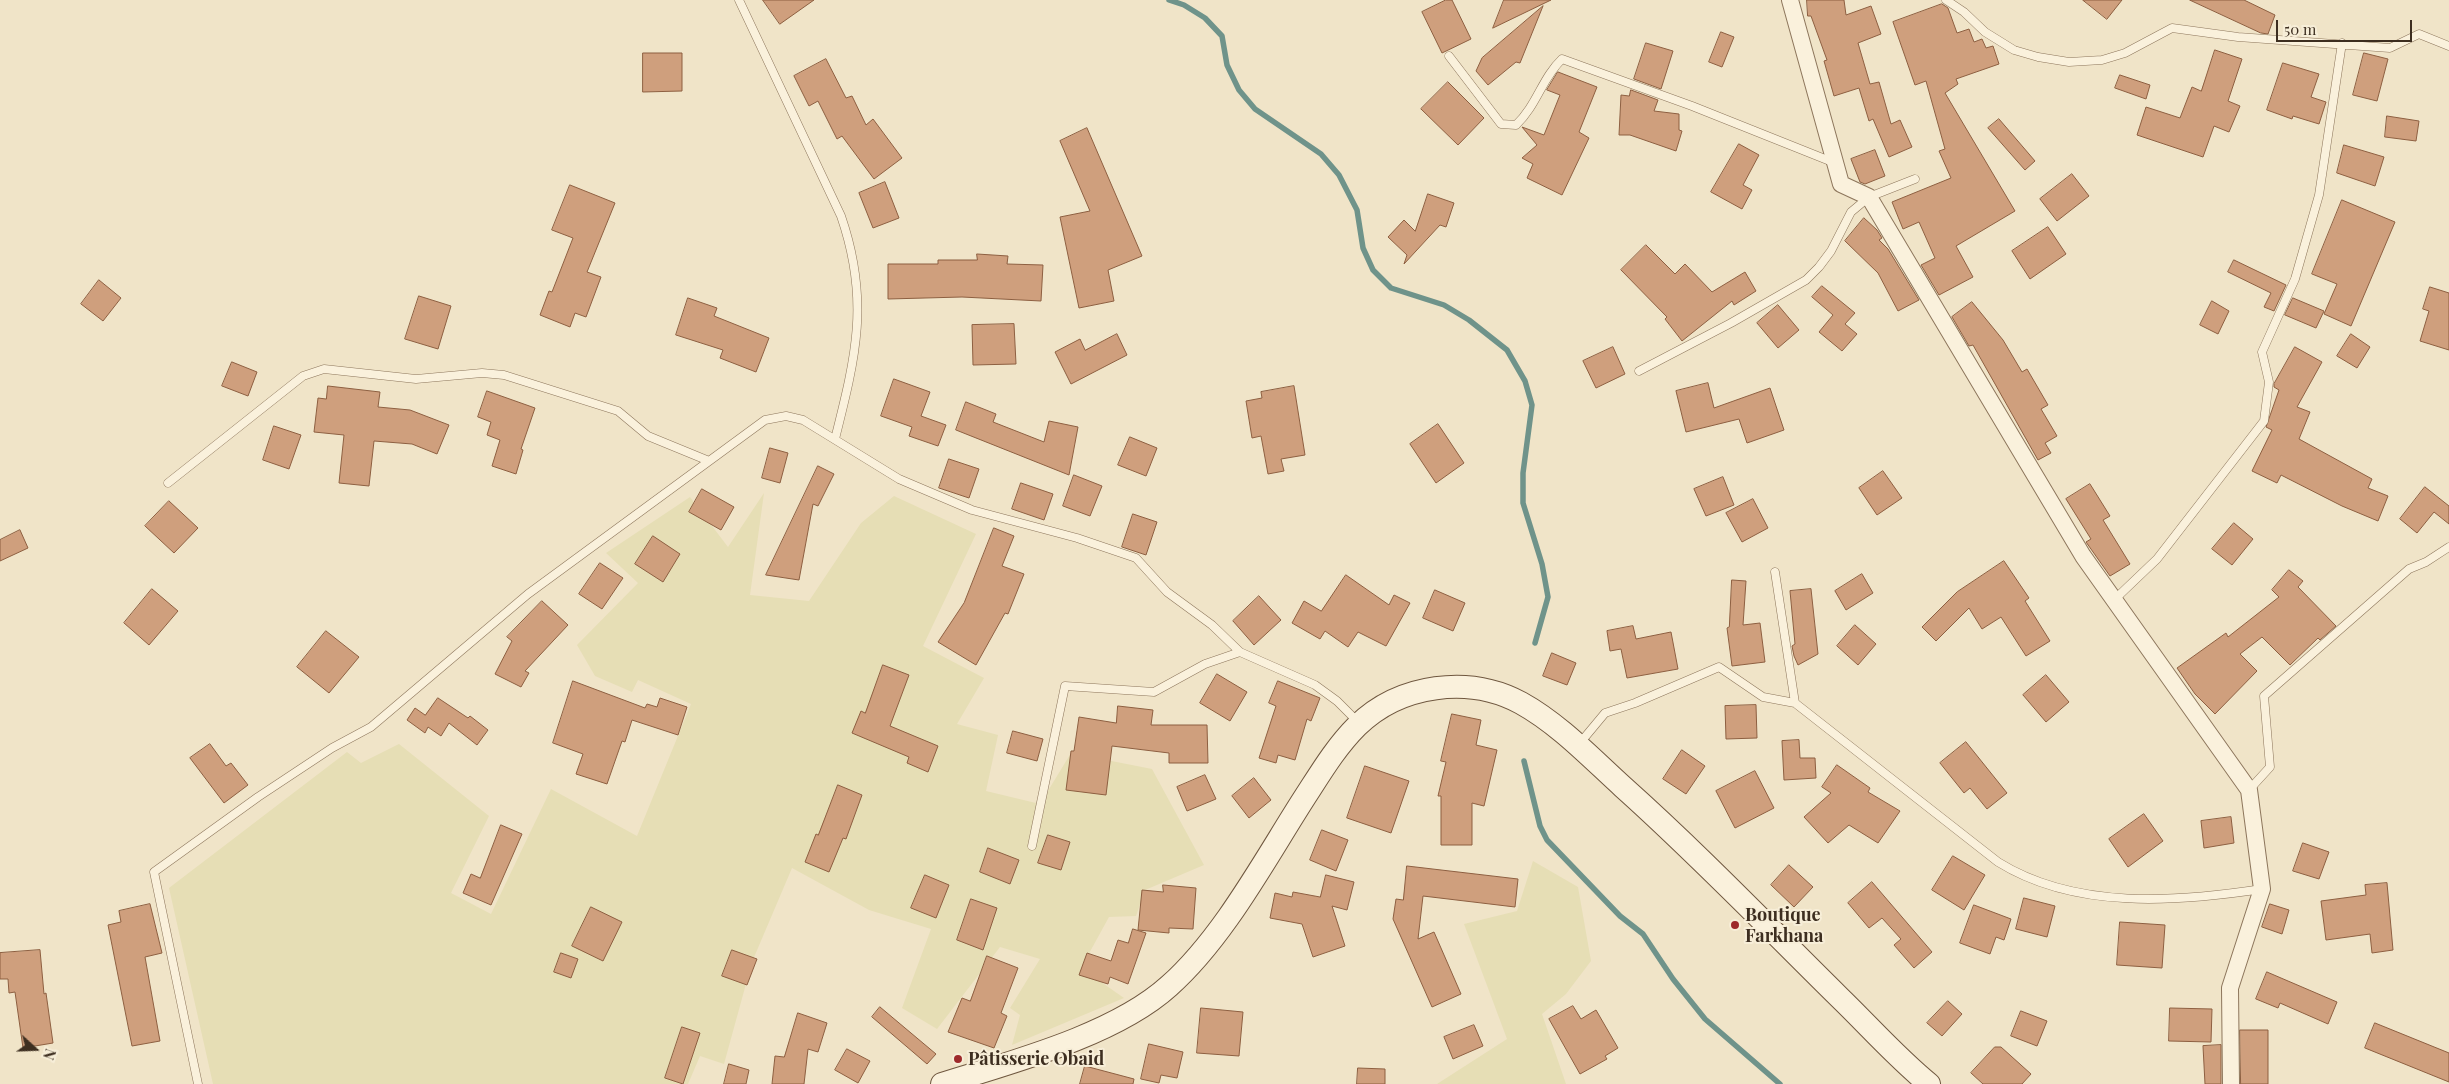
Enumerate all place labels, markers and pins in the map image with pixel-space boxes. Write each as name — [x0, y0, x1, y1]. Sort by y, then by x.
place label: Boutique Farkhana — [1745, 904, 1823, 946]
marker: Boutique Farkhana — [1729, 919, 1741, 931]
place label: Pâtisserie Obaid — [968, 1048, 1104, 1070]
marker: Pâtisserie Obaid — [952, 1053, 964, 1065]

